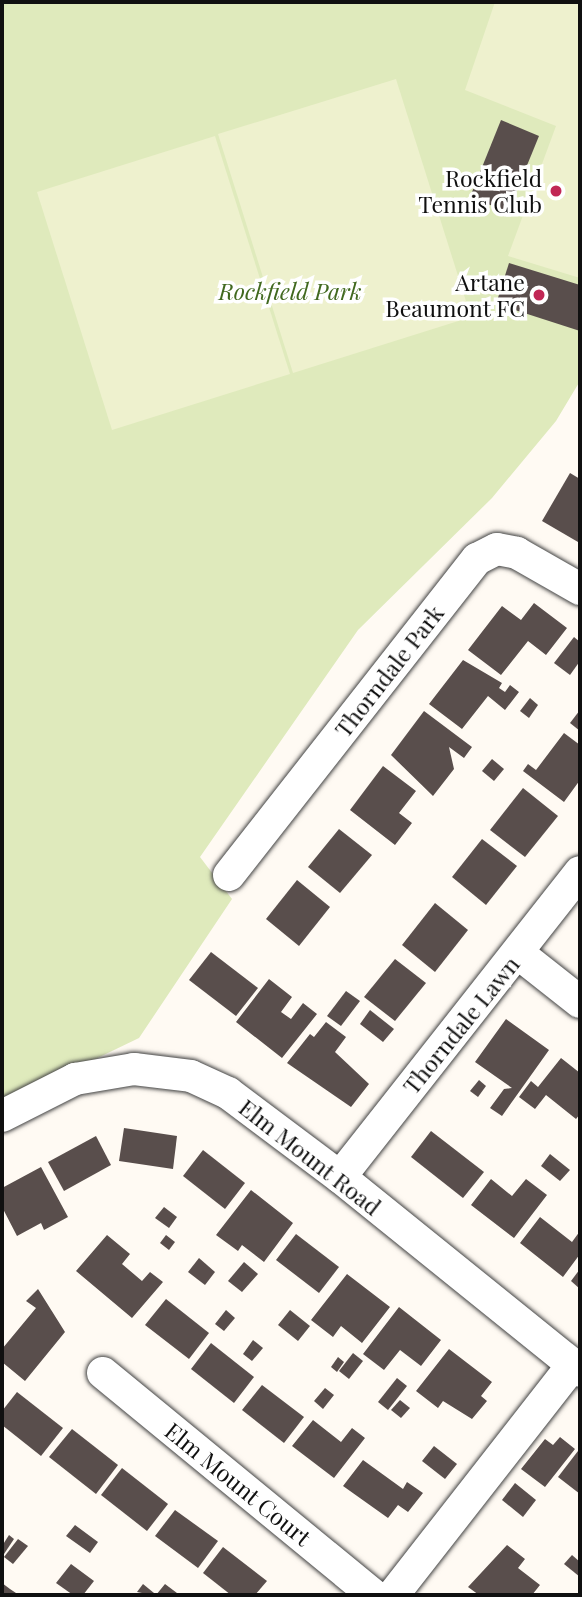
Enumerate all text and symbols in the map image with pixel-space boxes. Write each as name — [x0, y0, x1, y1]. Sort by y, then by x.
place label: Rockfield Tennis Club — [418, 164, 542, 218]
marker: Rockfield Tennis Club — [548, 183, 564, 199]
place label: Artane Beaumont FC — [385, 268, 525, 322]
park label: Rockfield Park — [218, 277, 362, 305]
marker: Artane Beaumont FC — [531, 287, 547, 303]
street label: Thorndale Park — [329, 599, 449, 743]
street label: Thorndale Lawn — [397, 951, 525, 1099]
street label: Elm Mount Road — [234, 1093, 386, 1221]
street label: Elm Mount Court — [159, 1417, 317, 1551]

